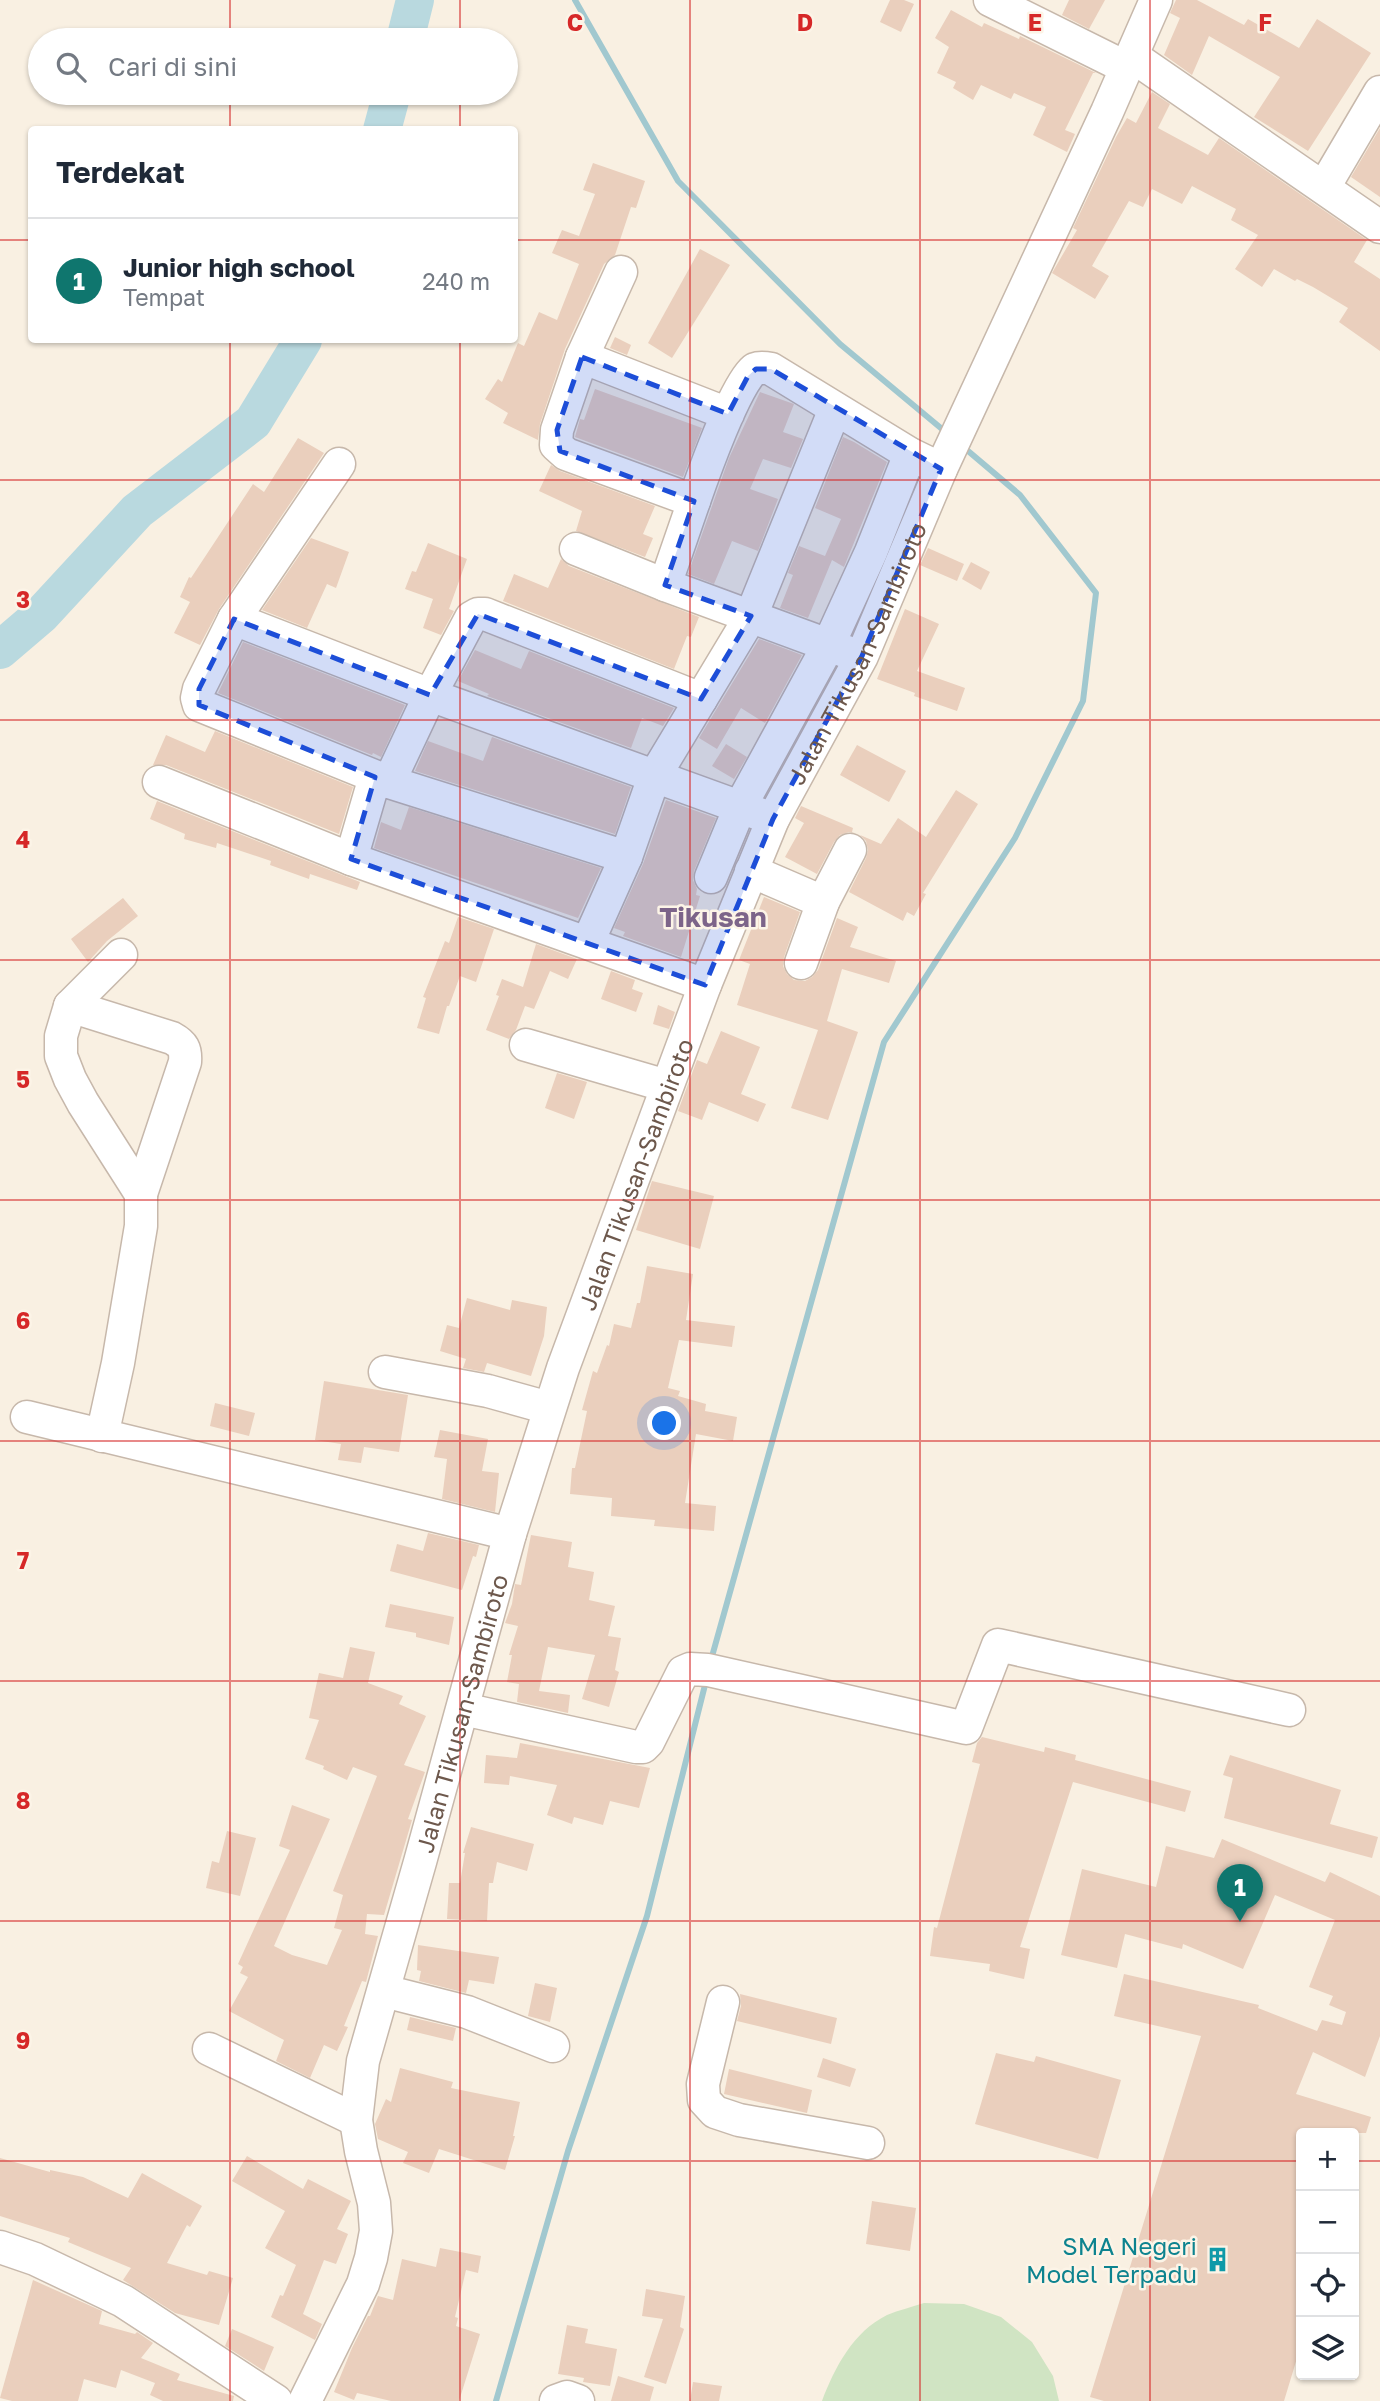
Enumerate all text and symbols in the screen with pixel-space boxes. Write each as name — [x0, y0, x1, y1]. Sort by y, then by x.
text: C — [567, 8, 583, 36]
text: D — [797, 8, 813, 36]
text: E — [1028, 8, 1042, 36]
text: F — [1258, 8, 1272, 36]
search box — [28, 28, 518, 105]
icon: search — [52, 48, 90, 86]
text: Cari di sini — [108, 51, 237, 82]
text: Terdekat — [56, 154, 185, 190]
text: Junior high school — [123, 252, 355, 283]
text: 1 — [73, 267, 85, 295]
text: 240 m — [422, 267, 490, 295]
text: Tempat — [123, 283, 205, 311]
street label: Jalan Tikusan-Sambiroto — [781, 518, 931, 789]
text: 3 — [16, 585, 30, 613]
text: 4 — [16, 825, 30, 853]
district label: Tikusan — [659, 900, 767, 933]
street label: Jalan Tikusan-Sambiroto — [571, 1034, 698, 1314]
text: 5 — [16, 1065, 30, 1093]
text: 6 — [16, 1306, 30, 1334]
your location — [647, 1406, 681, 1440]
text: 7 — [17, 1546, 29, 1574]
street label: Jalan Tikusan-Sambiroto — [409, 1571, 513, 1856]
text: 8 — [16, 1786, 30, 1814]
pin: 1 — [1217, 1864, 1263, 1922]
text: 9 — [16, 2026, 30, 2054]
map controls — [1296, 2128, 1359, 2380]
button: + — [1296, 2128, 1359, 2191]
button: − — [1296, 2191, 1359, 2254]
place label: SMA Negeri Model Terpadu — [1026, 2231, 1197, 2288]
building icon: SMA Negeri Model Terpadu — [1203, 2245, 1231, 2273]
button: locate — [1296, 2254, 1359, 2317]
button: layers — [1296, 2317, 1359, 2380]

